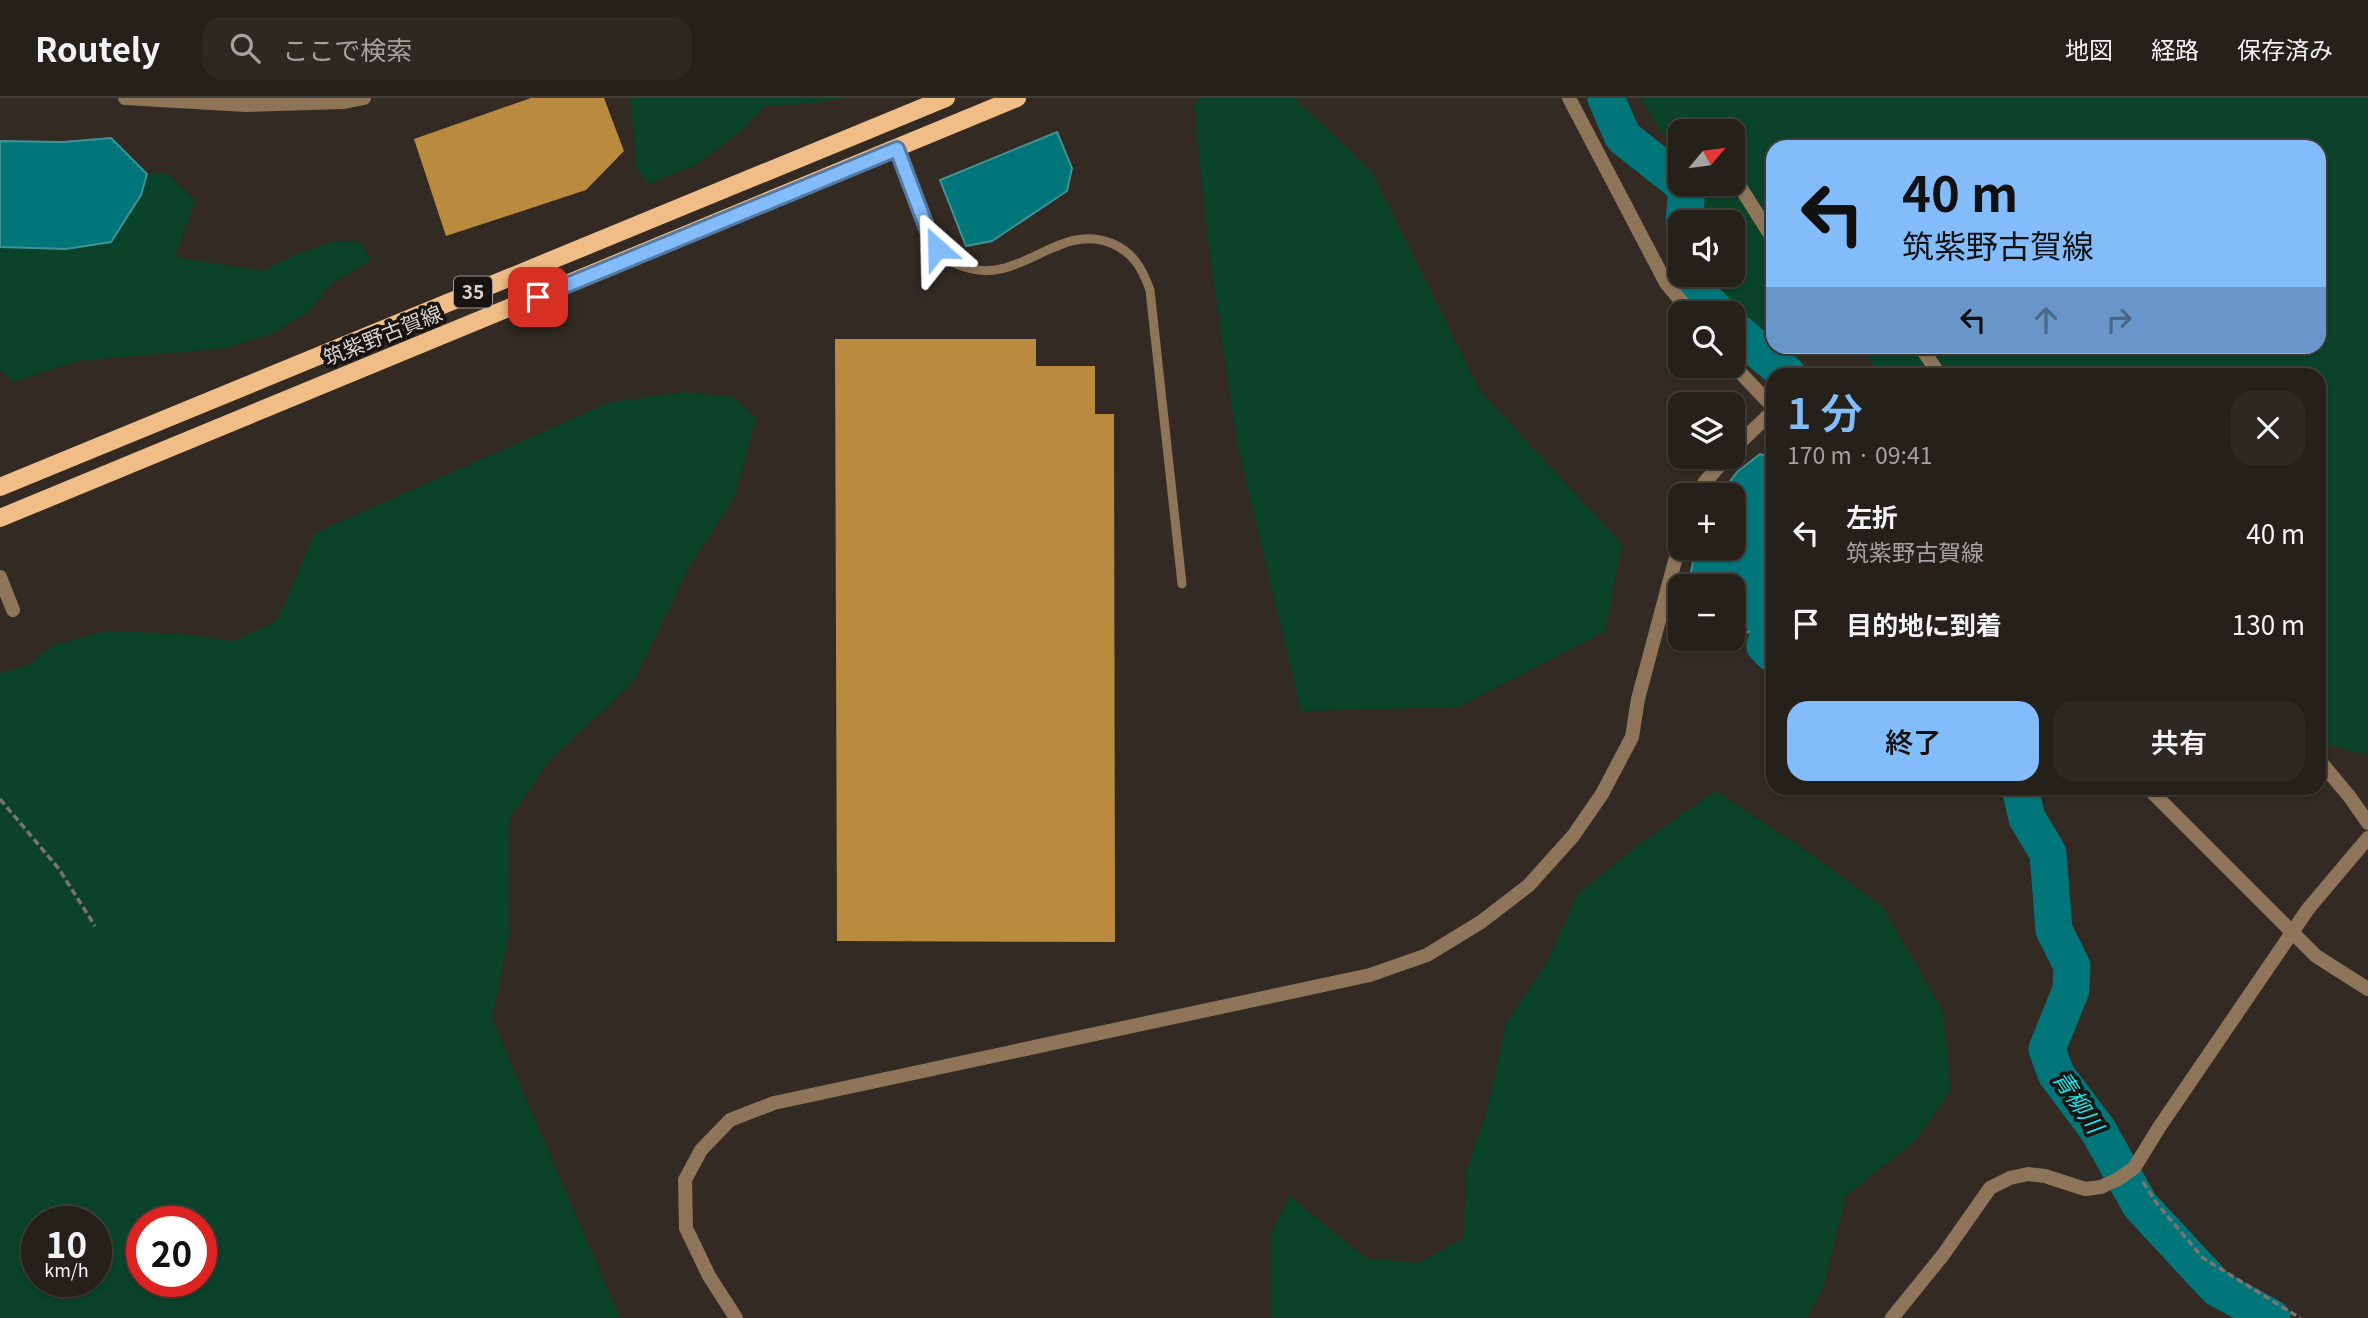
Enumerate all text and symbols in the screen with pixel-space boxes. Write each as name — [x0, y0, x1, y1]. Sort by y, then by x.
search box — [202, 17, 692, 80]
text: Routely — [35, 24, 160, 72]
icon: search — [226, 29, 264, 67]
text: ここで検索 — [282, 30, 412, 67]
text: 地図 — [2065, 31, 2113, 66]
text: 経路 — [2151, 31, 2199, 66]
text: 保存済み — [2237, 31, 2333, 66]
north arrow — [1668, 119, 1745, 196]
map controls — [1668, 119, 1745, 651]
text: 40 m — [1902, 155, 2018, 226]
icon: left — [1787, 168, 1878, 259]
button: sound — [1668, 210, 1745, 287]
position arrow — [900, 211, 974, 285]
text: 筑紫野古賀線 — [1902, 221, 2094, 267]
pin — [508, 267, 568, 327]
road number: 35 — [454, 276, 492, 308]
icon: arrive — [519, 278, 557, 316]
street label: 筑紫野古賀線 — [318, 297, 446, 372]
button: search — [1668, 301, 1745, 378]
icon: left — [1954, 301, 1992, 339]
icon: ahead — [2027, 301, 2065, 339]
icon: right — [2100, 301, 2138, 339]
text: 1 分 — [1787, 380, 1863, 441]
button: close — [2231, 391, 2305, 465]
button: layers — [1668, 392, 1745, 469]
text: 170 m · 09:41 — [1787, 437, 1932, 471]
button: + — [1668, 483, 1745, 560]
text: 左折 — [1846, 497, 1898, 534]
icon: left — [1787, 514, 1825, 552]
text: 40 m — [2246, 514, 2305, 551]
text: 筑紫野古賀線 — [1846, 534, 1984, 568]
button: − — [1668, 574, 1745, 651]
icon: arrive — [1787, 605, 1825, 643]
text: 目的地に到着 — [1846, 605, 2002, 642]
text: 130 m — [2232, 605, 2305, 642]
button: 終了 — [1787, 701, 2039, 781]
button: 共有 — [2053, 701, 2305, 781]
water label: 青柳川 — [2046, 1063, 2115, 1141]
speed limit sign: 20 — [126, 1206, 217, 1297]
text: 10 — [46, 1217, 87, 1268]
text: km/h — [44, 1256, 89, 1282]

